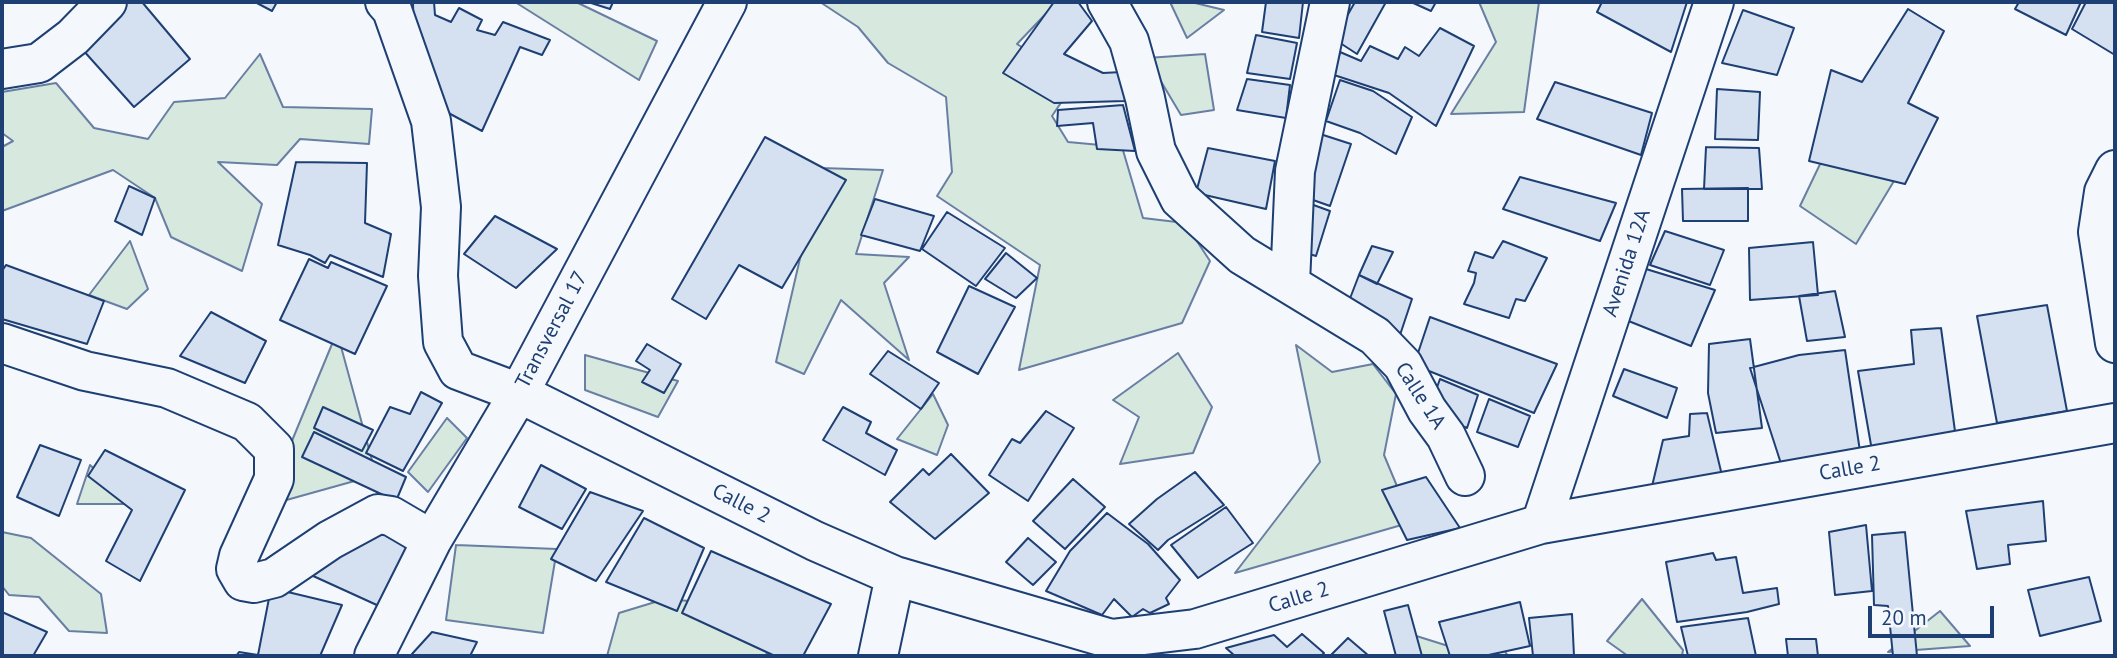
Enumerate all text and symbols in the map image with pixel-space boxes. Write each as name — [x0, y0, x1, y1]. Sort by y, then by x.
street label: Avenida 12A — [1598, 206, 1656, 320]
street label: Transversal 17 — [511, 267, 593, 393]
street label: Calle 1A — [1389, 358, 1451, 434]
street label: Calle 2 — [1817, 451, 1883, 487]
street label: Calle 2 — [708, 479, 774, 529]
street label: Calle 2 — [1266, 577, 1332, 619]
scale bar — [1872, 592, 1998, 636]
text: 20 m — [1881, 604, 1927, 631]

